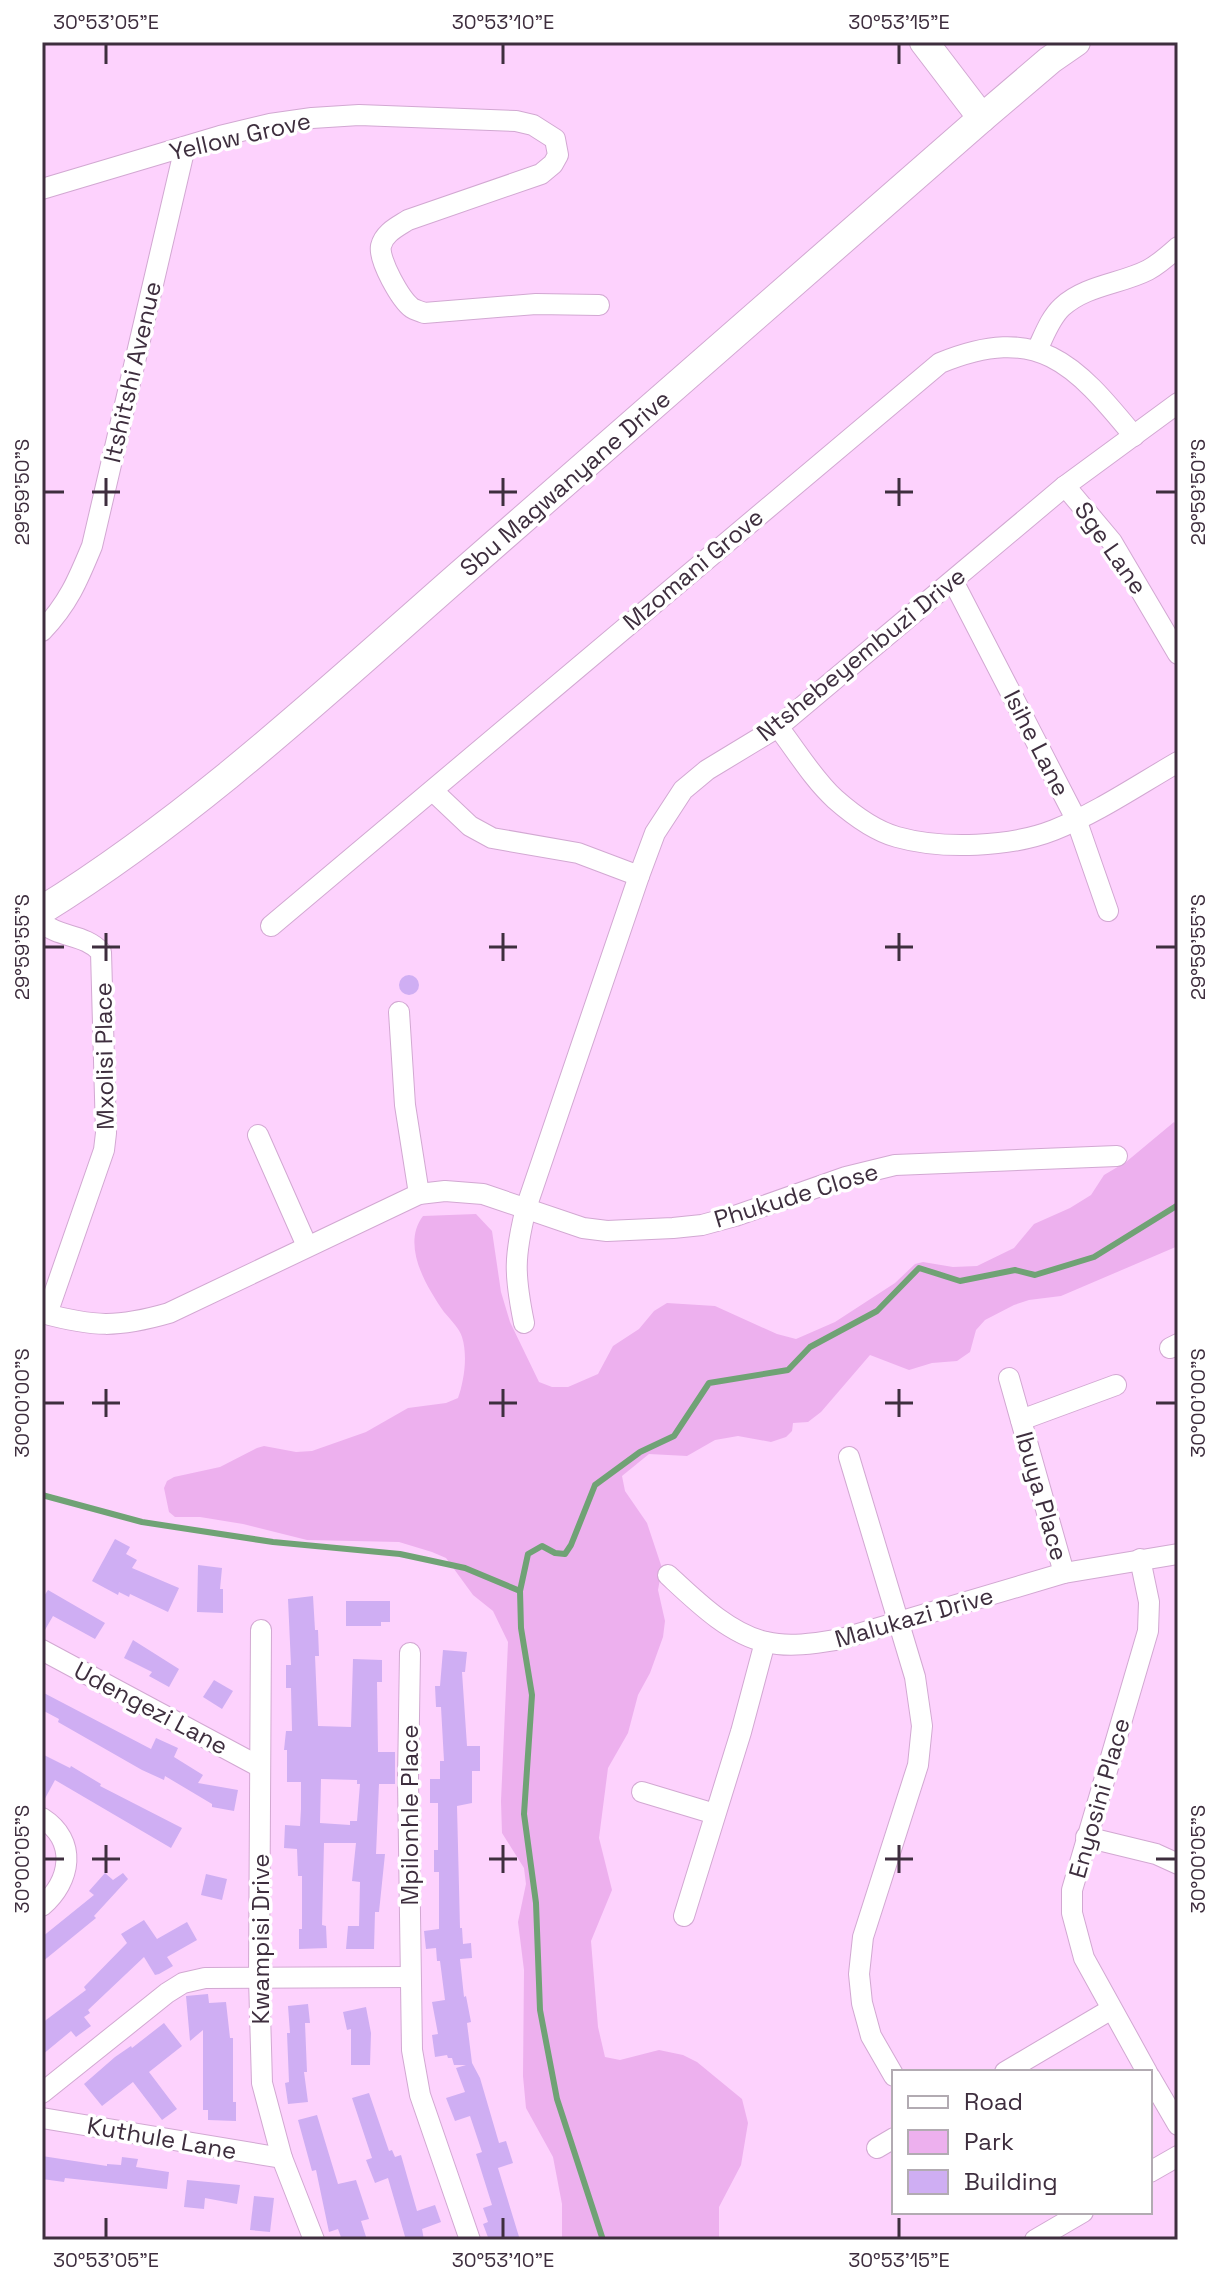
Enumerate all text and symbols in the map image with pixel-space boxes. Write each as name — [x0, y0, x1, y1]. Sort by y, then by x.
text: 30°53'05"E — [53, 9, 159, 35]
text: 30°53'10"E — [452, 9, 554, 35]
text: 30°53'15"E — [848, 9, 950, 35]
street label: Yellow Grove — [166, 105, 314, 167]
street label: Itshitshi Avenue — [96, 278, 168, 466]
street label: Sbu Magwanyane Drive — [453, 383, 677, 583]
text: 29°59'50"S — [9, 439, 35, 545]
text: 29°59'50"S — [1185, 439, 1211, 545]
street label: Sge Lane — [1068, 496, 1154, 600]
street label: Mzomani Grove — [616, 501, 770, 637]
street label: Ntshebeyembuzi Drive — [750, 560, 972, 748]
street label: Isihe Lane — [997, 685, 1077, 801]
text: 29°59'55"S — [9, 894, 35, 1000]
text: 29°59'55"S — [1185, 894, 1211, 1000]
street label: Mxolisi Place — [87, 982, 121, 1130]
street label: Phukude Close — [710, 1155, 882, 1235]
text: 30°00'00"S — [9, 1348, 35, 1458]
text: 30°00'00"S — [1185, 1348, 1211, 1458]
street label: Ibuya Place — [1009, 1428, 1075, 1564]
street label: Malukazi Drive — [831, 1580, 997, 1654]
street label: Udengezi Lane — [69, 1654, 233, 1762]
street label: Enyosini Place — [1061, 1714, 1137, 1882]
street label: Mpilonhle Place — [394, 1725, 425, 1905]
text: 30°00'05"S — [9, 1805, 35, 1913]
text: 30°00'05"S — [1185, 1805, 1211, 1913]
street label: Kwampisi Drive — [245, 1853, 276, 2025]
legend — [892, 2070, 1152, 2214]
text: Road — [964, 2086, 1023, 2117]
street label: Kuthule Lane — [85, 2110, 239, 2166]
text: Park — [964, 2126, 1014, 2157]
text: Building — [964, 2166, 1058, 2197]
text: 30°53'05"E — [53, 2247, 159, 2273]
text: 30°53'10"E — [452, 2247, 554, 2273]
text: 30°53'15"E — [848, 2247, 950, 2273]

